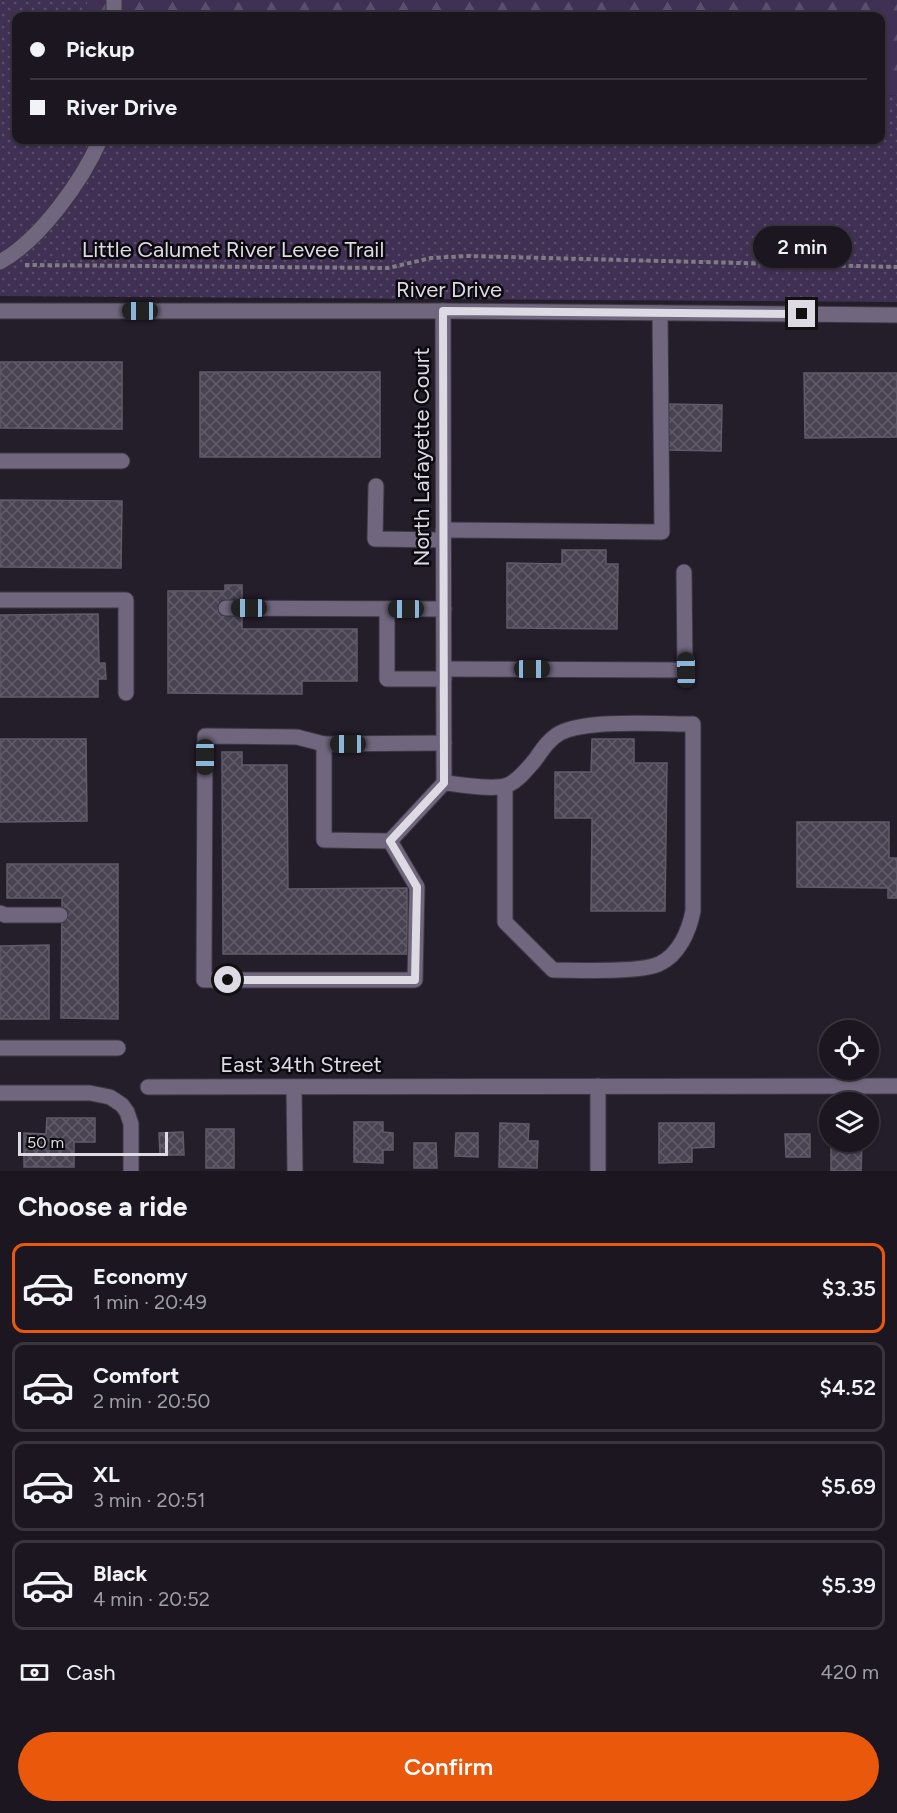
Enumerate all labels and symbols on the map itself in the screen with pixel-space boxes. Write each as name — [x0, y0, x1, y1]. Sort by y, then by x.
callout: 2 min — [752, 227, 852, 269]
street label: Little Calumet River Levee Trail — [82, 236, 384, 263]
street label: River Drive — [396, 276, 502, 303]
route end — [788, 300, 815, 327]
car — [122, 302, 158, 320]
street label: North Lafayette Court — [408, 347, 435, 567]
car — [231, 599, 267, 617]
car — [388, 600, 424, 618]
car — [677, 652, 695, 688]
car — [514, 660, 550, 678]
car — [330, 735, 366, 753]
car — [196, 739, 214, 775]
route start — [214, 966, 241, 993]
street label: East 34th Street — [220, 1051, 382, 1078]
scale bar — [18, 1129, 168, 1156]

